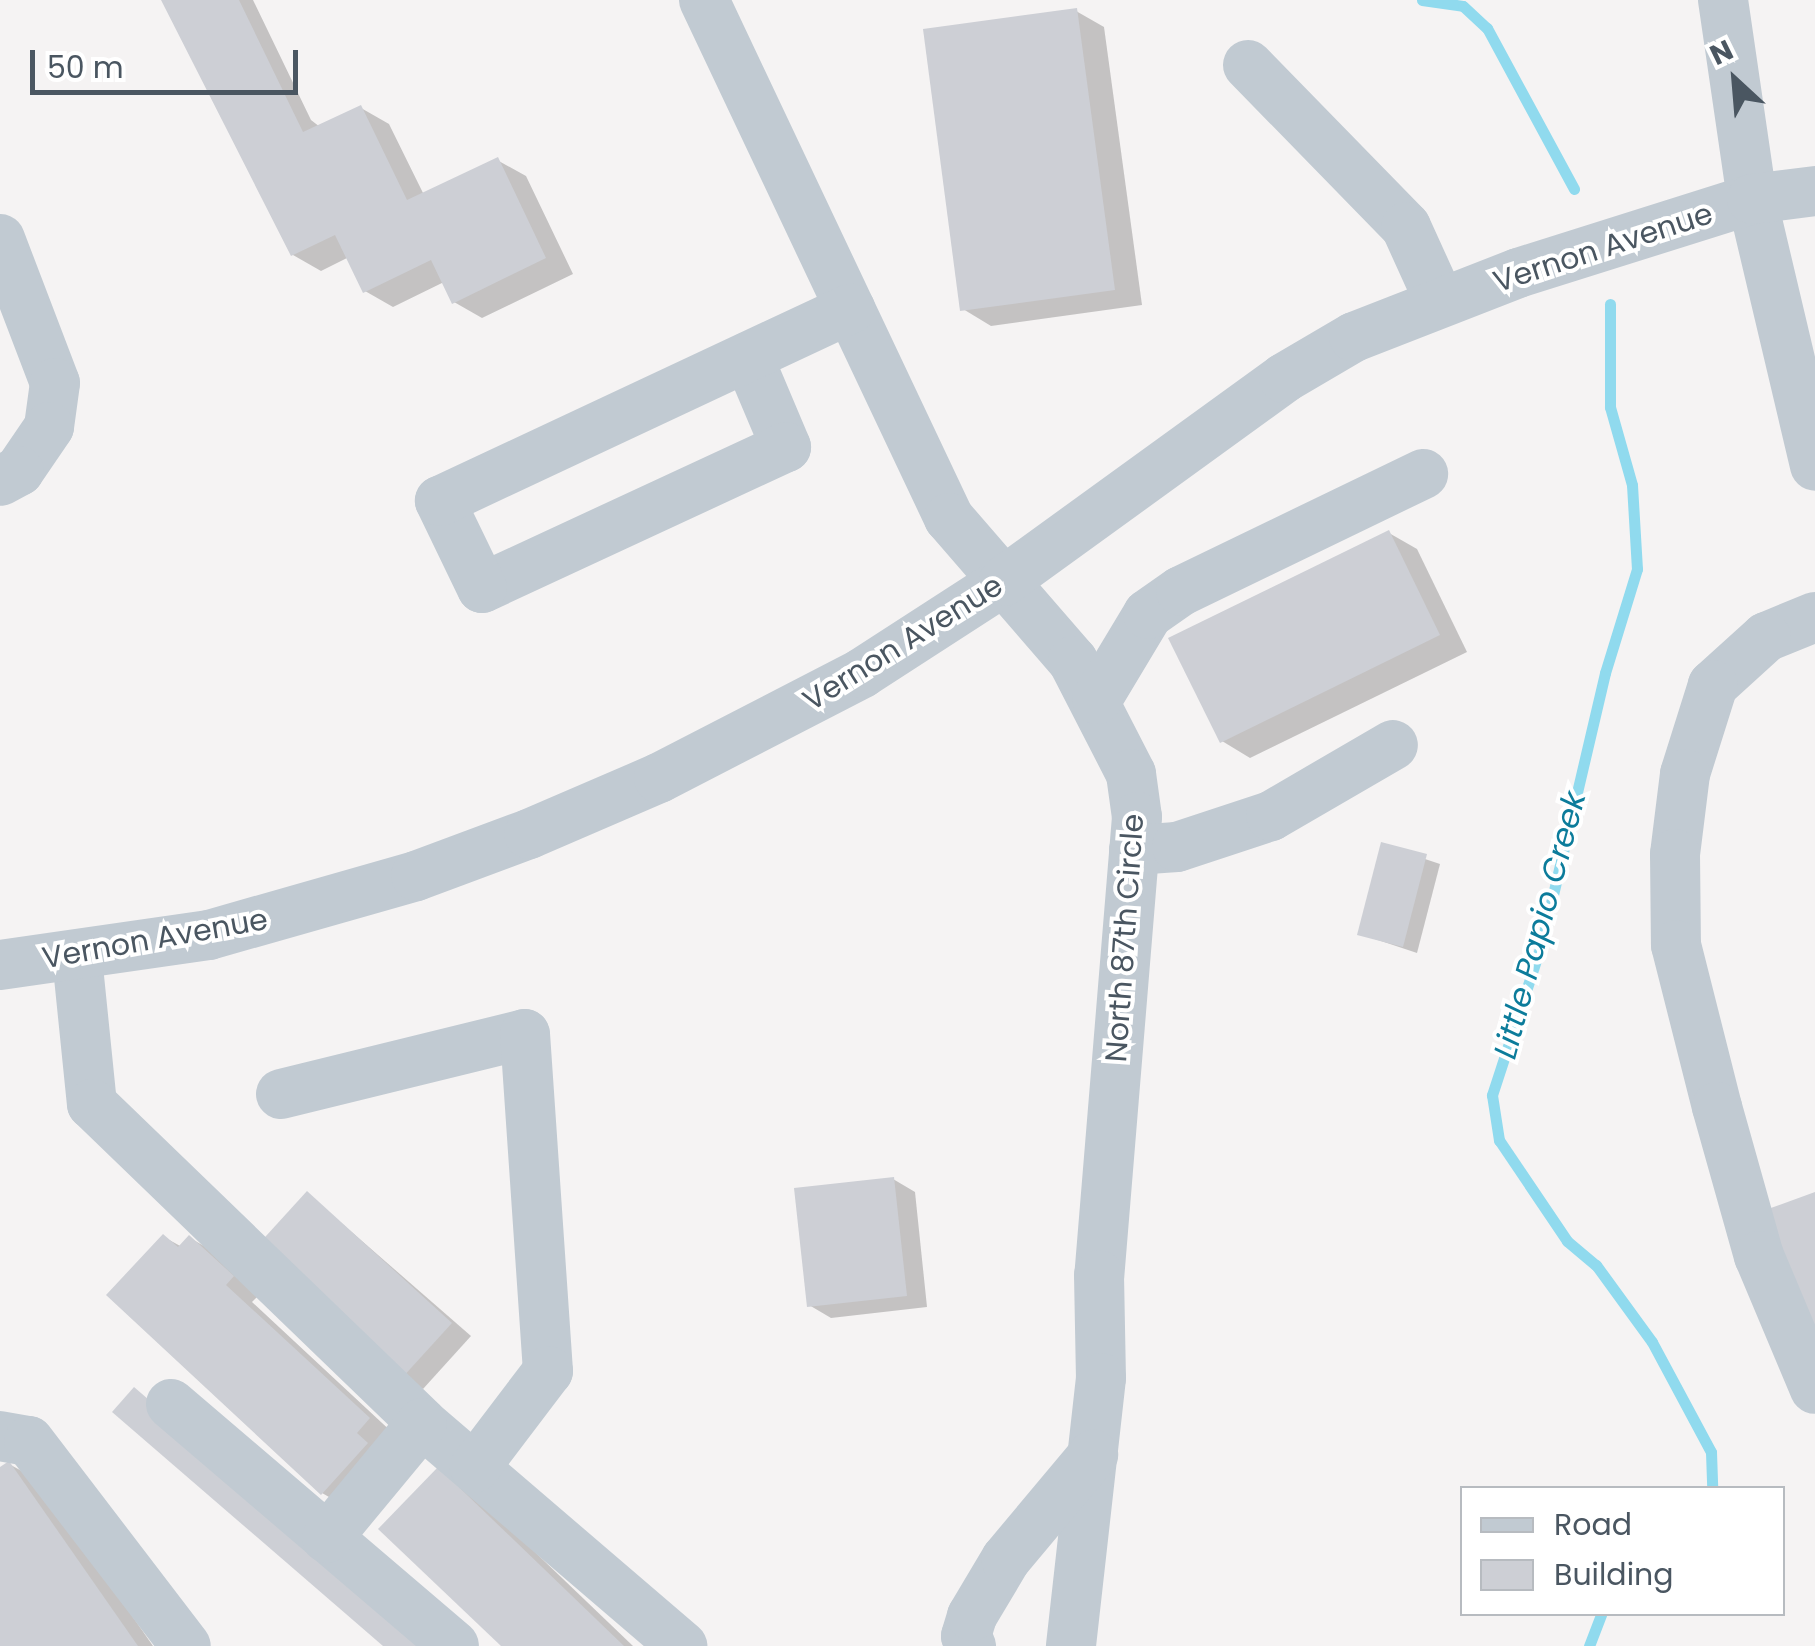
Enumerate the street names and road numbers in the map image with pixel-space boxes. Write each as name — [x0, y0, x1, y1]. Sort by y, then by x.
street label: Vernon Avenue — [1489, 196, 1717, 300]
street label: Vernon Avenue — [797, 567, 1009, 719]
street label: North 87th Circle — [1098, 813, 1152, 1063]
street label: Vernon Avenue — [39, 901, 271, 977]

